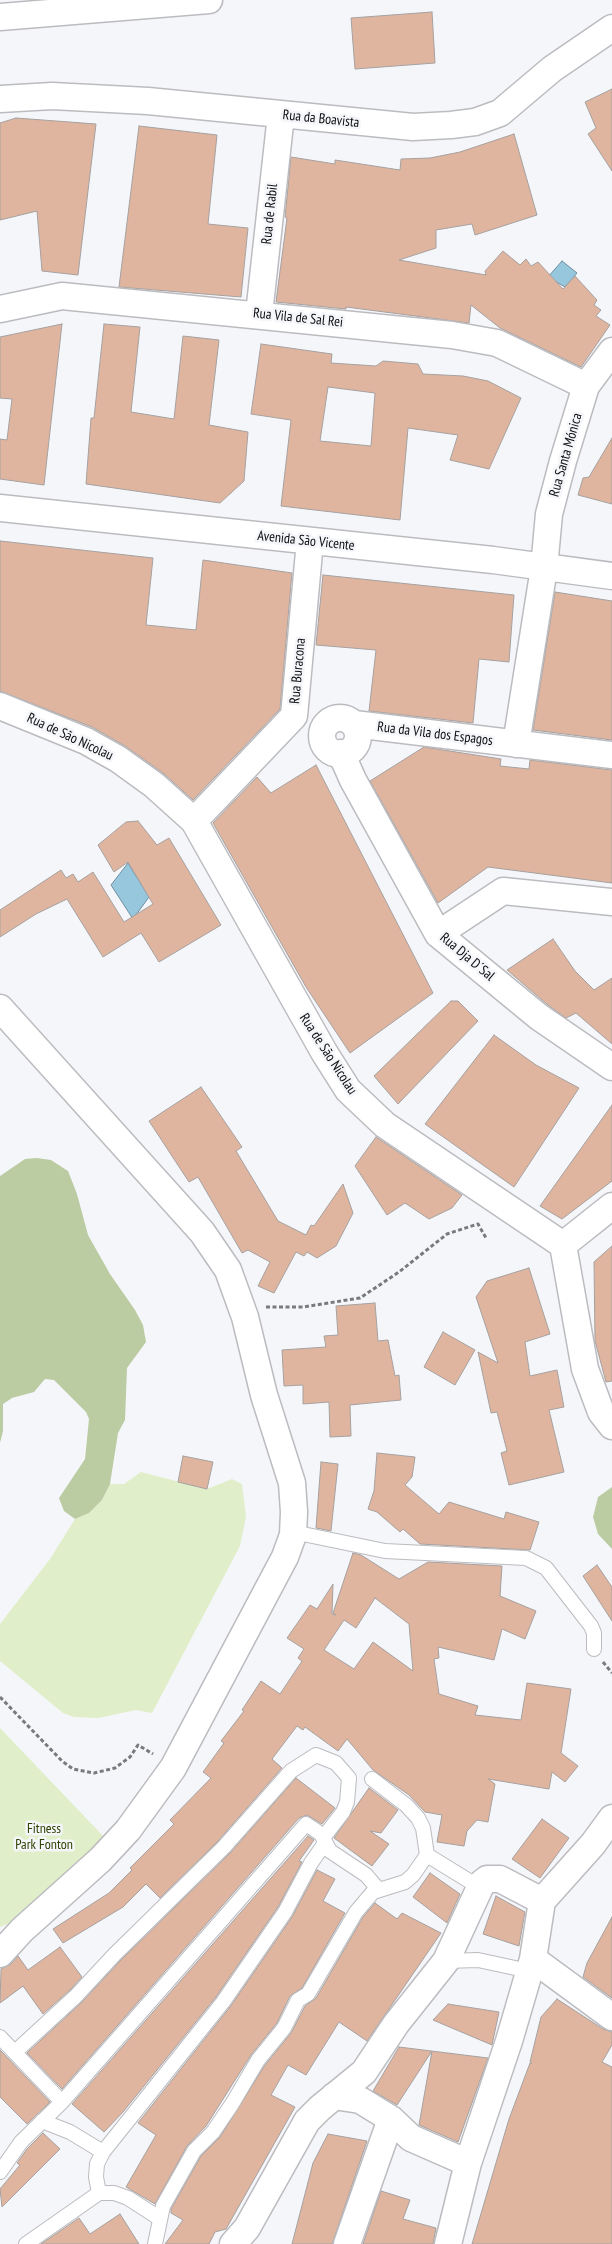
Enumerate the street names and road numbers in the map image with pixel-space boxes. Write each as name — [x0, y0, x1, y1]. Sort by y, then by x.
street label: Rua da Boavista — [282, 107, 360, 131]
street label: Rua de Rabil — [258, 183, 282, 245]
street label: Rua Vila de Sal Rei — [252, 305, 344, 331]
street label: Rua Santa Mónica — [546, 411, 586, 499]
street label: Avenida São Vicente — [257, 528, 355, 554]
street label: Rua Buracona — [287, 637, 309, 705]
street label: Rua de São Nicolau — [24, 710, 116, 764]
street label: Rua da Vila dos Espagos — [376, 719, 494, 749]
street label: Rua Dja D´Sal — [436, 929, 498, 985]
street label: Rua de São Nicolau — [296, 1010, 360, 1098]

